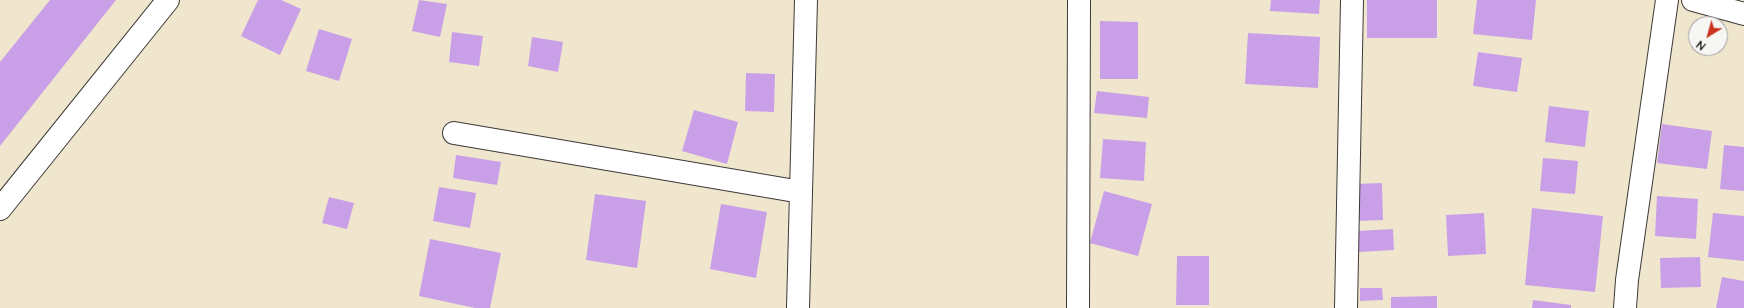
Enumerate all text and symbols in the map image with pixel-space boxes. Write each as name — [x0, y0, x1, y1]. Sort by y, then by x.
north arrow — [1688, 16, 1728, 56]
text: N — [1694, 37, 1708, 53]

